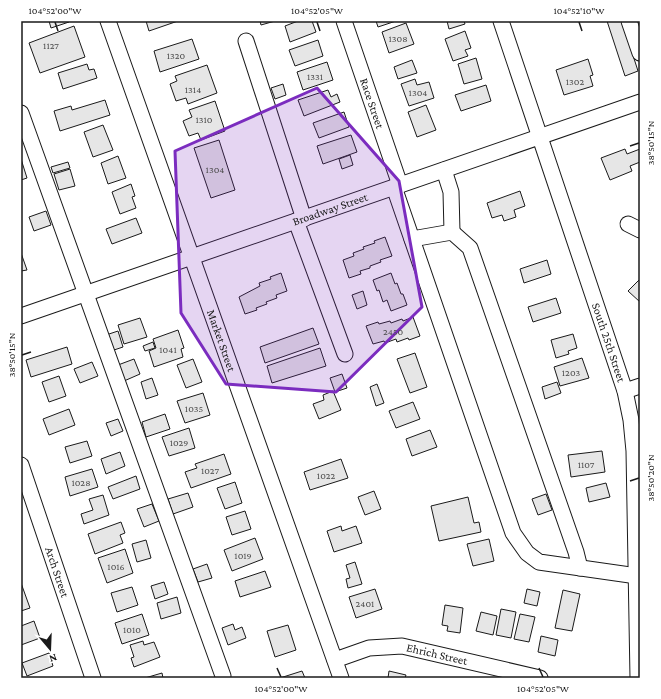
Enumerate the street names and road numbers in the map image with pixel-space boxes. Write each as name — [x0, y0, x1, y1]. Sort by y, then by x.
street label: Race Street — [357, 76, 388, 132]
street label: Broadway Street — [291, 189, 370, 229]
street label: South 25th Street — [589, 301, 629, 385]
street label: Market Street — [204, 308, 239, 374]
street label: Arch Street — [42, 545, 73, 600]
street label: Ehrich Street — [405, 640, 470, 668]

